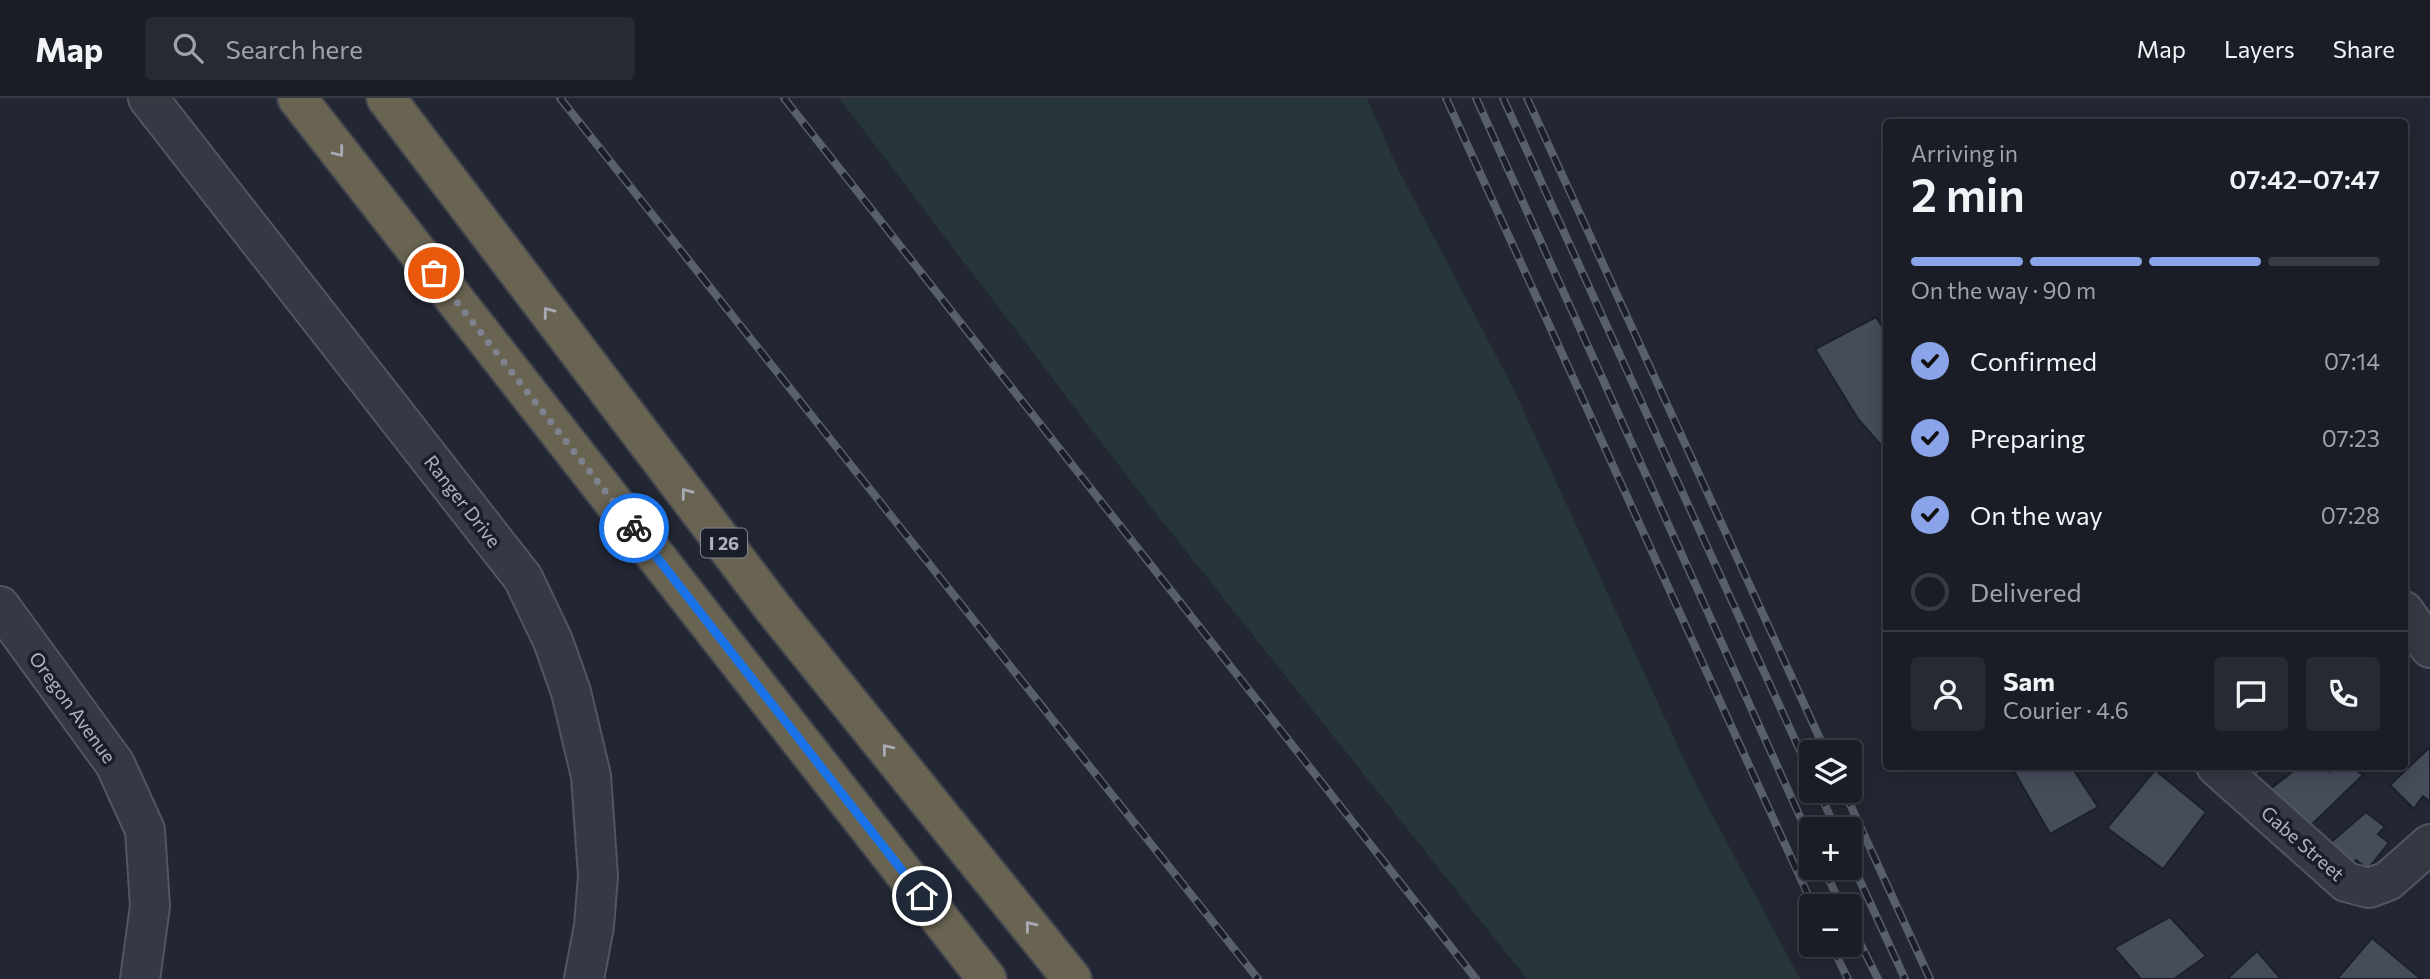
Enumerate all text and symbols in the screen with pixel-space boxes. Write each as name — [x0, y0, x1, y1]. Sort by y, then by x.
search box — [145, 17, 635, 80]
text: Map — [35, 28, 103, 69]
icon: search — [169, 29, 207, 67]
text: Search here — [225, 33, 363, 64]
text: Map — [2137, 34, 2186, 63]
text: Layers — [2224, 34, 2295, 63]
text: Share — [2333, 34, 2395, 63]
text: Arriving in — [1911, 139, 2018, 167]
one-way arrow — [331, 143, 343, 156]
text: 07:42–07:47 — [2229, 163, 2380, 194]
text: 2 min — [1911, 165, 2025, 221]
pin — [404, 243, 464, 303]
icon: bag — [415, 254, 453, 292]
text: On the way · 90 m — [1911, 276, 2096, 304]
one-way arrow — [544, 307, 557, 319]
icon: check — [1911, 342, 1949, 380]
text: Confirmed — [1970, 345, 2097, 376]
text: 07:14 — [2324, 347, 2380, 375]
icon: check — [1911, 419, 1949, 457]
text: Preparing — [1970, 422, 2085, 453]
text: 07:23 — [2322, 424, 2380, 452]
street label: Ranger Drive — [420, 450, 506, 552]
one-way arrow — [681, 488, 694, 501]
courier — [599, 493, 669, 563]
icon: check — [1911, 496, 1949, 534]
text: On the way — [1970, 499, 2103, 530]
text: 07:28 — [2321, 501, 2380, 529]
icon: bike — [615, 509, 653, 547]
road number: I 26 — [701, 528, 747, 558]
text: Delivered — [1970, 576, 2081, 607]
street label: Oregon Avenue — [25, 647, 121, 767]
button: person — [1911, 657, 1985, 731]
button: chat — [2214, 657, 2288, 731]
button: phone — [2306, 657, 2380, 731]
text: Sam — [2003, 665, 2055, 696]
text: Courier · 4.6 — [2003, 696, 2129, 724]
map controls — [1799, 740, 1862, 957]
button: layers — [1799, 740, 1862, 803]
one-way arrow — [883, 744, 895, 757]
street label: Gabe Street — [2257, 801, 2349, 885]
button: + — [1799, 817, 1862, 880]
pin — [892, 866, 952, 926]
icon: home — [903, 877, 941, 915]
button: − — [1799, 894, 1862, 957]
one-way arrow — [1025, 921, 1038, 933]

